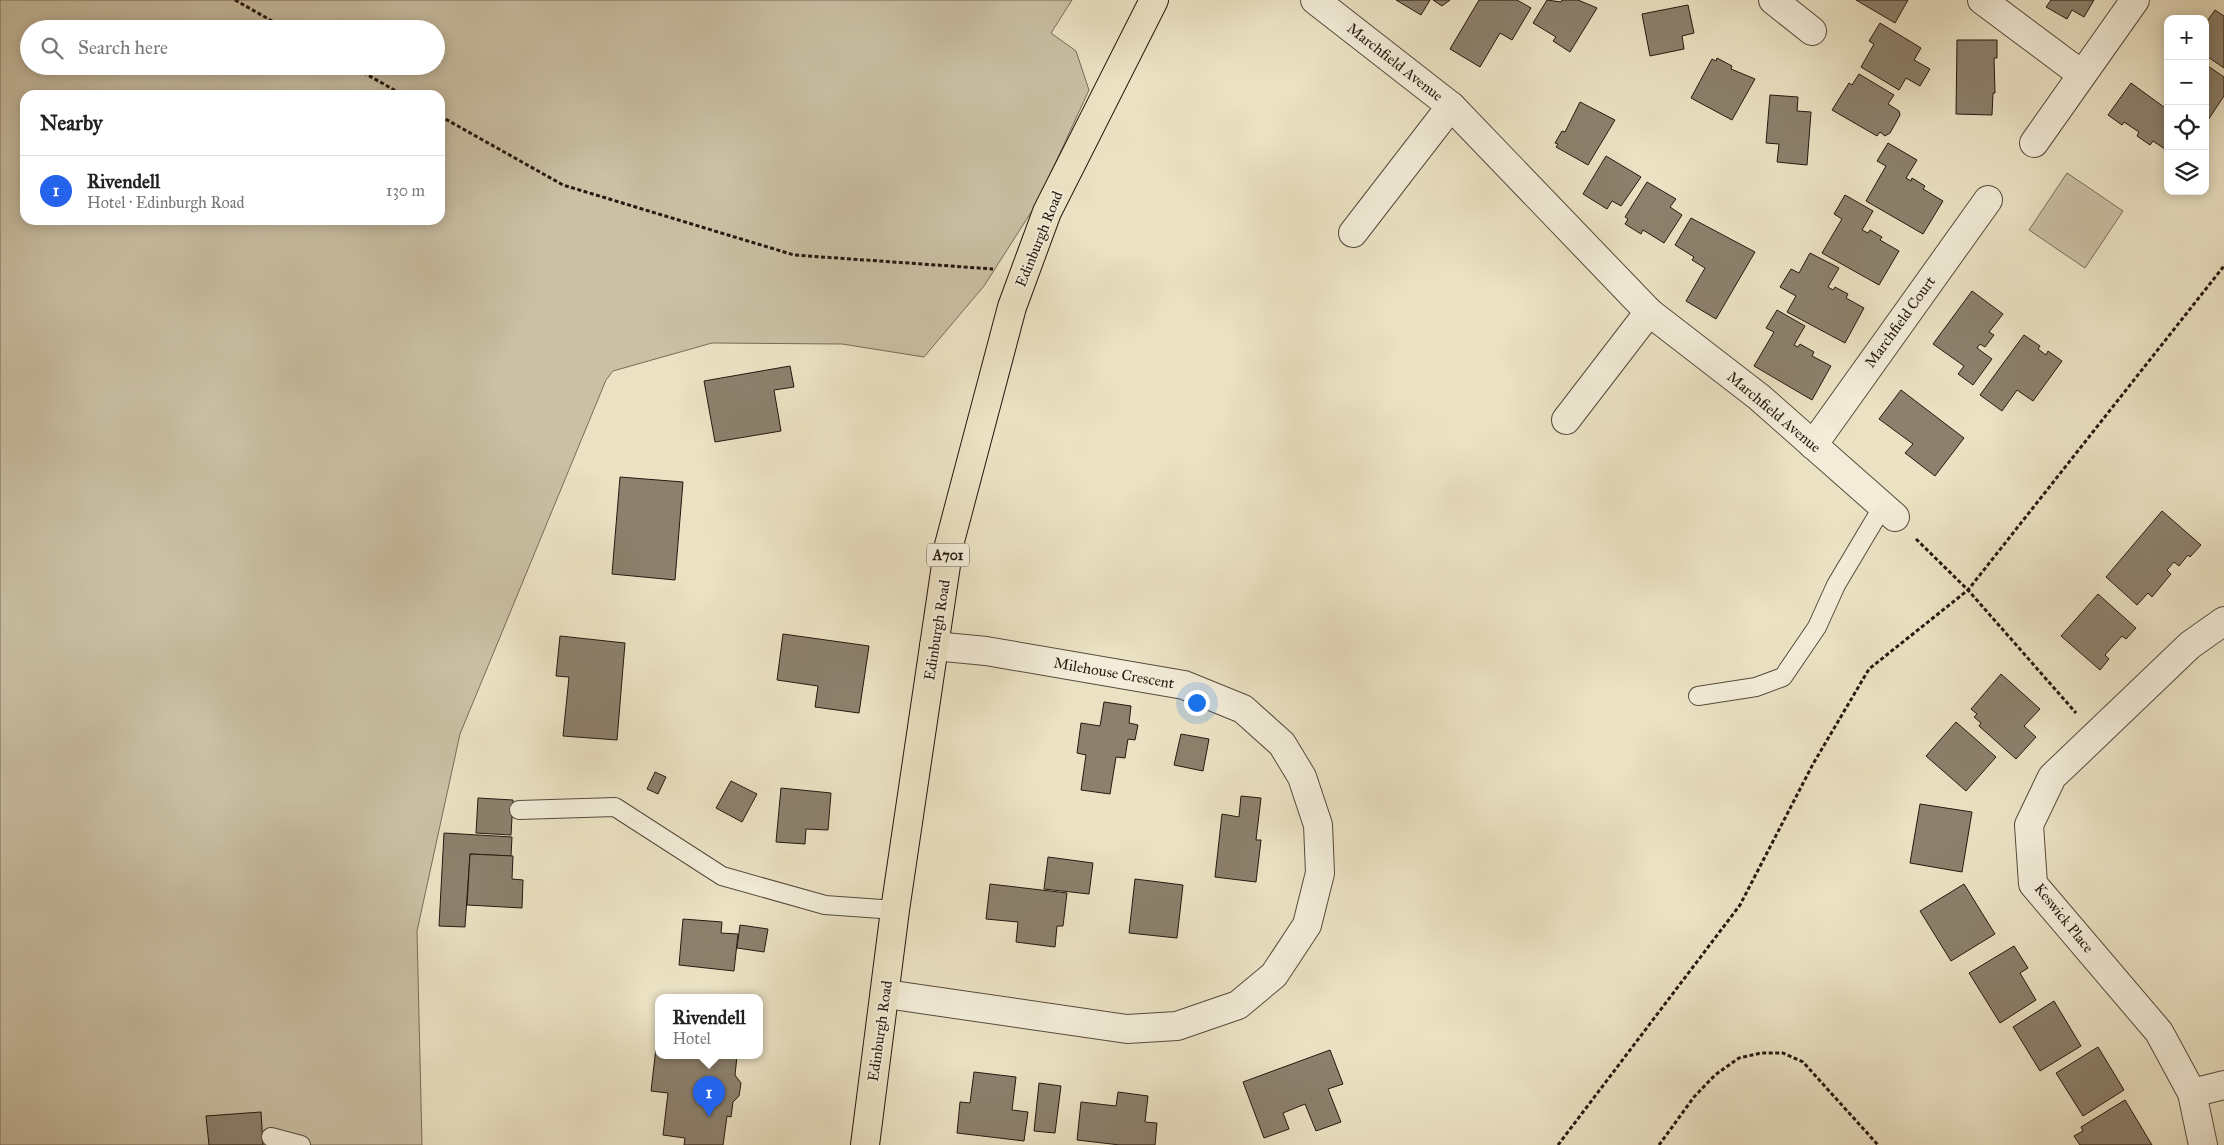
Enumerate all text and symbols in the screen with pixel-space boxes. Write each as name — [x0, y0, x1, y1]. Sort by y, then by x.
map controls — [2164, 15, 2209, 195]
button: + — [2164, 15, 2209, 60]
street label: Marchfield Avenue — [1343, 19, 1447, 105]
search box — [20, 20, 445, 75]
icon: search — [38, 34, 66, 62]
text: Search here — [78, 36, 168, 59]
button: − — [2164, 60, 2209, 105]
button: locate — [2164, 105, 2209, 150]
text: Nearby — [40, 110, 103, 136]
button: layers — [2164, 150, 2209, 195]
text: Rivendell — [87, 170, 160, 193]
text: 1 — [53, 181, 59, 200]
text: 130 m — [386, 181, 425, 200]
street label: Edinburgh Road — [1012, 188, 1067, 290]
text: Hotel · Edinburgh Road — [87, 193, 244, 212]
street label: Marchfield Court — [1861, 272, 1940, 371]
street label: Marchfield Avenue — [1723, 368, 1825, 456]
road number: A701 — [927, 544, 969, 566]
street label: Edinburgh Road — [920, 578, 954, 682]
street label: Milehouse Crescent — [1052, 654, 1176, 693]
your location — [1184, 690, 1210, 716]
street label: Keswick Place — [2031, 880, 2097, 956]
street label: Edinburgh Road — [864, 979, 896, 1083]
popup — [655, 994, 763, 1059]
text: Rivendell — [672, 1006, 746, 1029]
text: Hotel — [672, 1029, 711, 1048]
pin: 1 — [693, 1076, 725, 1117]

